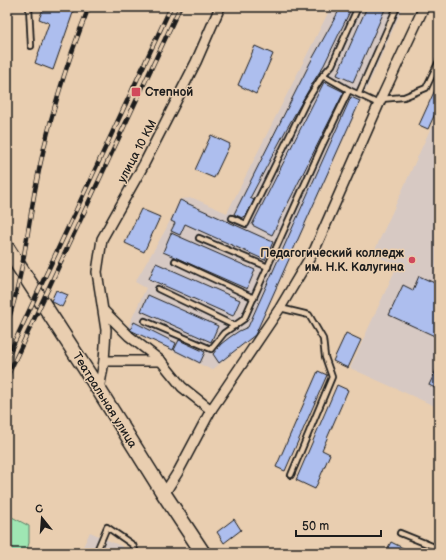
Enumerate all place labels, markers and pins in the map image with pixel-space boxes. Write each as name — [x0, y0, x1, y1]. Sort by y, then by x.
place label: Степной — [145, 85, 193, 100]
marker: Степной — [130, 86, 142, 98]
place label: Педагогический колледж им. Н.К. Калугина — [260, 246, 405, 275]
marker: Педагогический колледж им. Н.К. Калугина — [407, 255, 417, 265]

